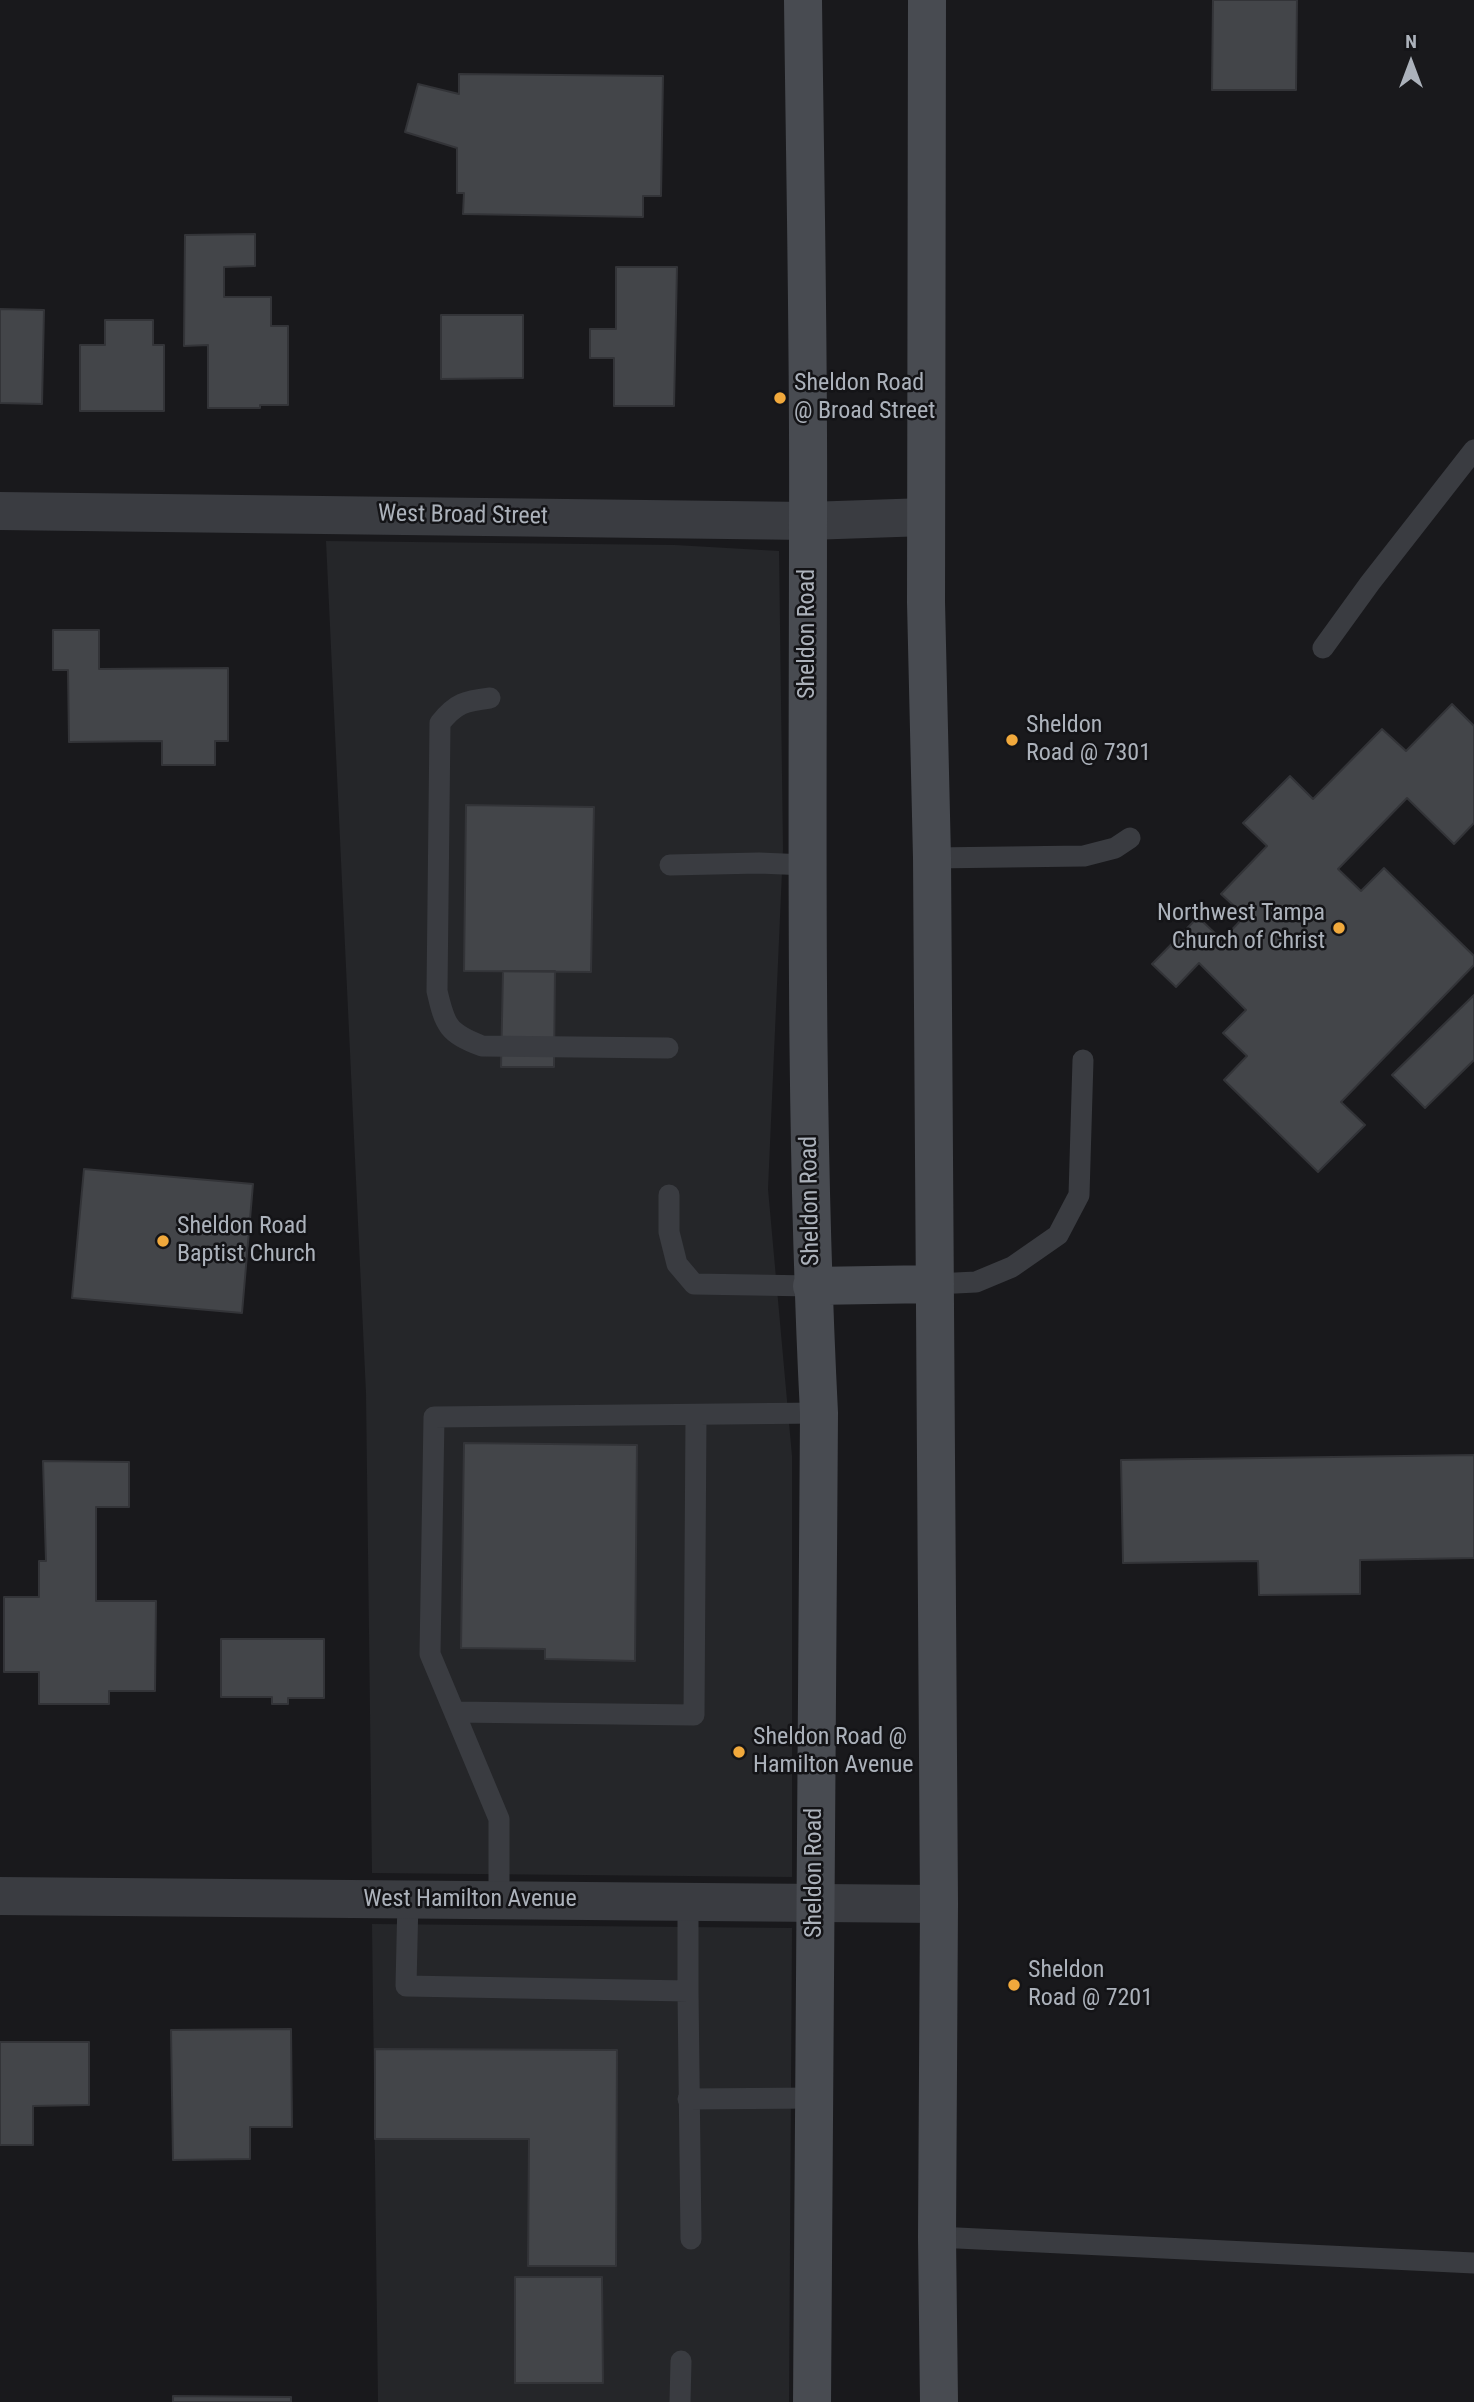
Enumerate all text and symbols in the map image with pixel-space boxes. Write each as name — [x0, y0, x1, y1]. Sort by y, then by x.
north arrow — [1376, 28, 1446, 98]
text: N — [1405, 30, 1417, 53]
place label: Sheldon Road @ Broad Street — [794, 370, 935, 426]
marker: Sheldon Road @ Broad Street — [772, 390, 788, 406]
street label: West Broad Street — [378, 500, 548, 532]
street label: Sheldon Road — [794, 569, 822, 699]
place label: Sheldon Road @ 7301 — [1026, 712, 1151, 768]
marker: Sheldon Road @ 7301 — [1004, 732, 1020, 748]
place label: Northwest Tampa Church of Christ — [1157, 900, 1325, 956]
marker: Northwest Tampa Church of Christ — [1331, 920, 1347, 936]
street label: Sheldon Road — [795, 1136, 827, 1266]
place label: Sheldon Road Baptist Church — [177, 1213, 316, 1269]
marker: Sheldon Road Baptist Church — [155, 1233, 171, 1249]
place label: Sheldon Road @ Hamilton Avenue — [753, 1724, 914, 1780]
marker: Sheldon Road @ Hamilton Avenue — [731, 1744, 747, 1760]
street label: Sheldon Road — [801, 1808, 829, 1938]
street label: West Hamilton Avenue — [363, 1886, 577, 1914]
place label: Sheldon Road @ 7201 — [1028, 1957, 1153, 2013]
marker: Sheldon Road @ 7201 — [1006, 1977, 1022, 1993]

